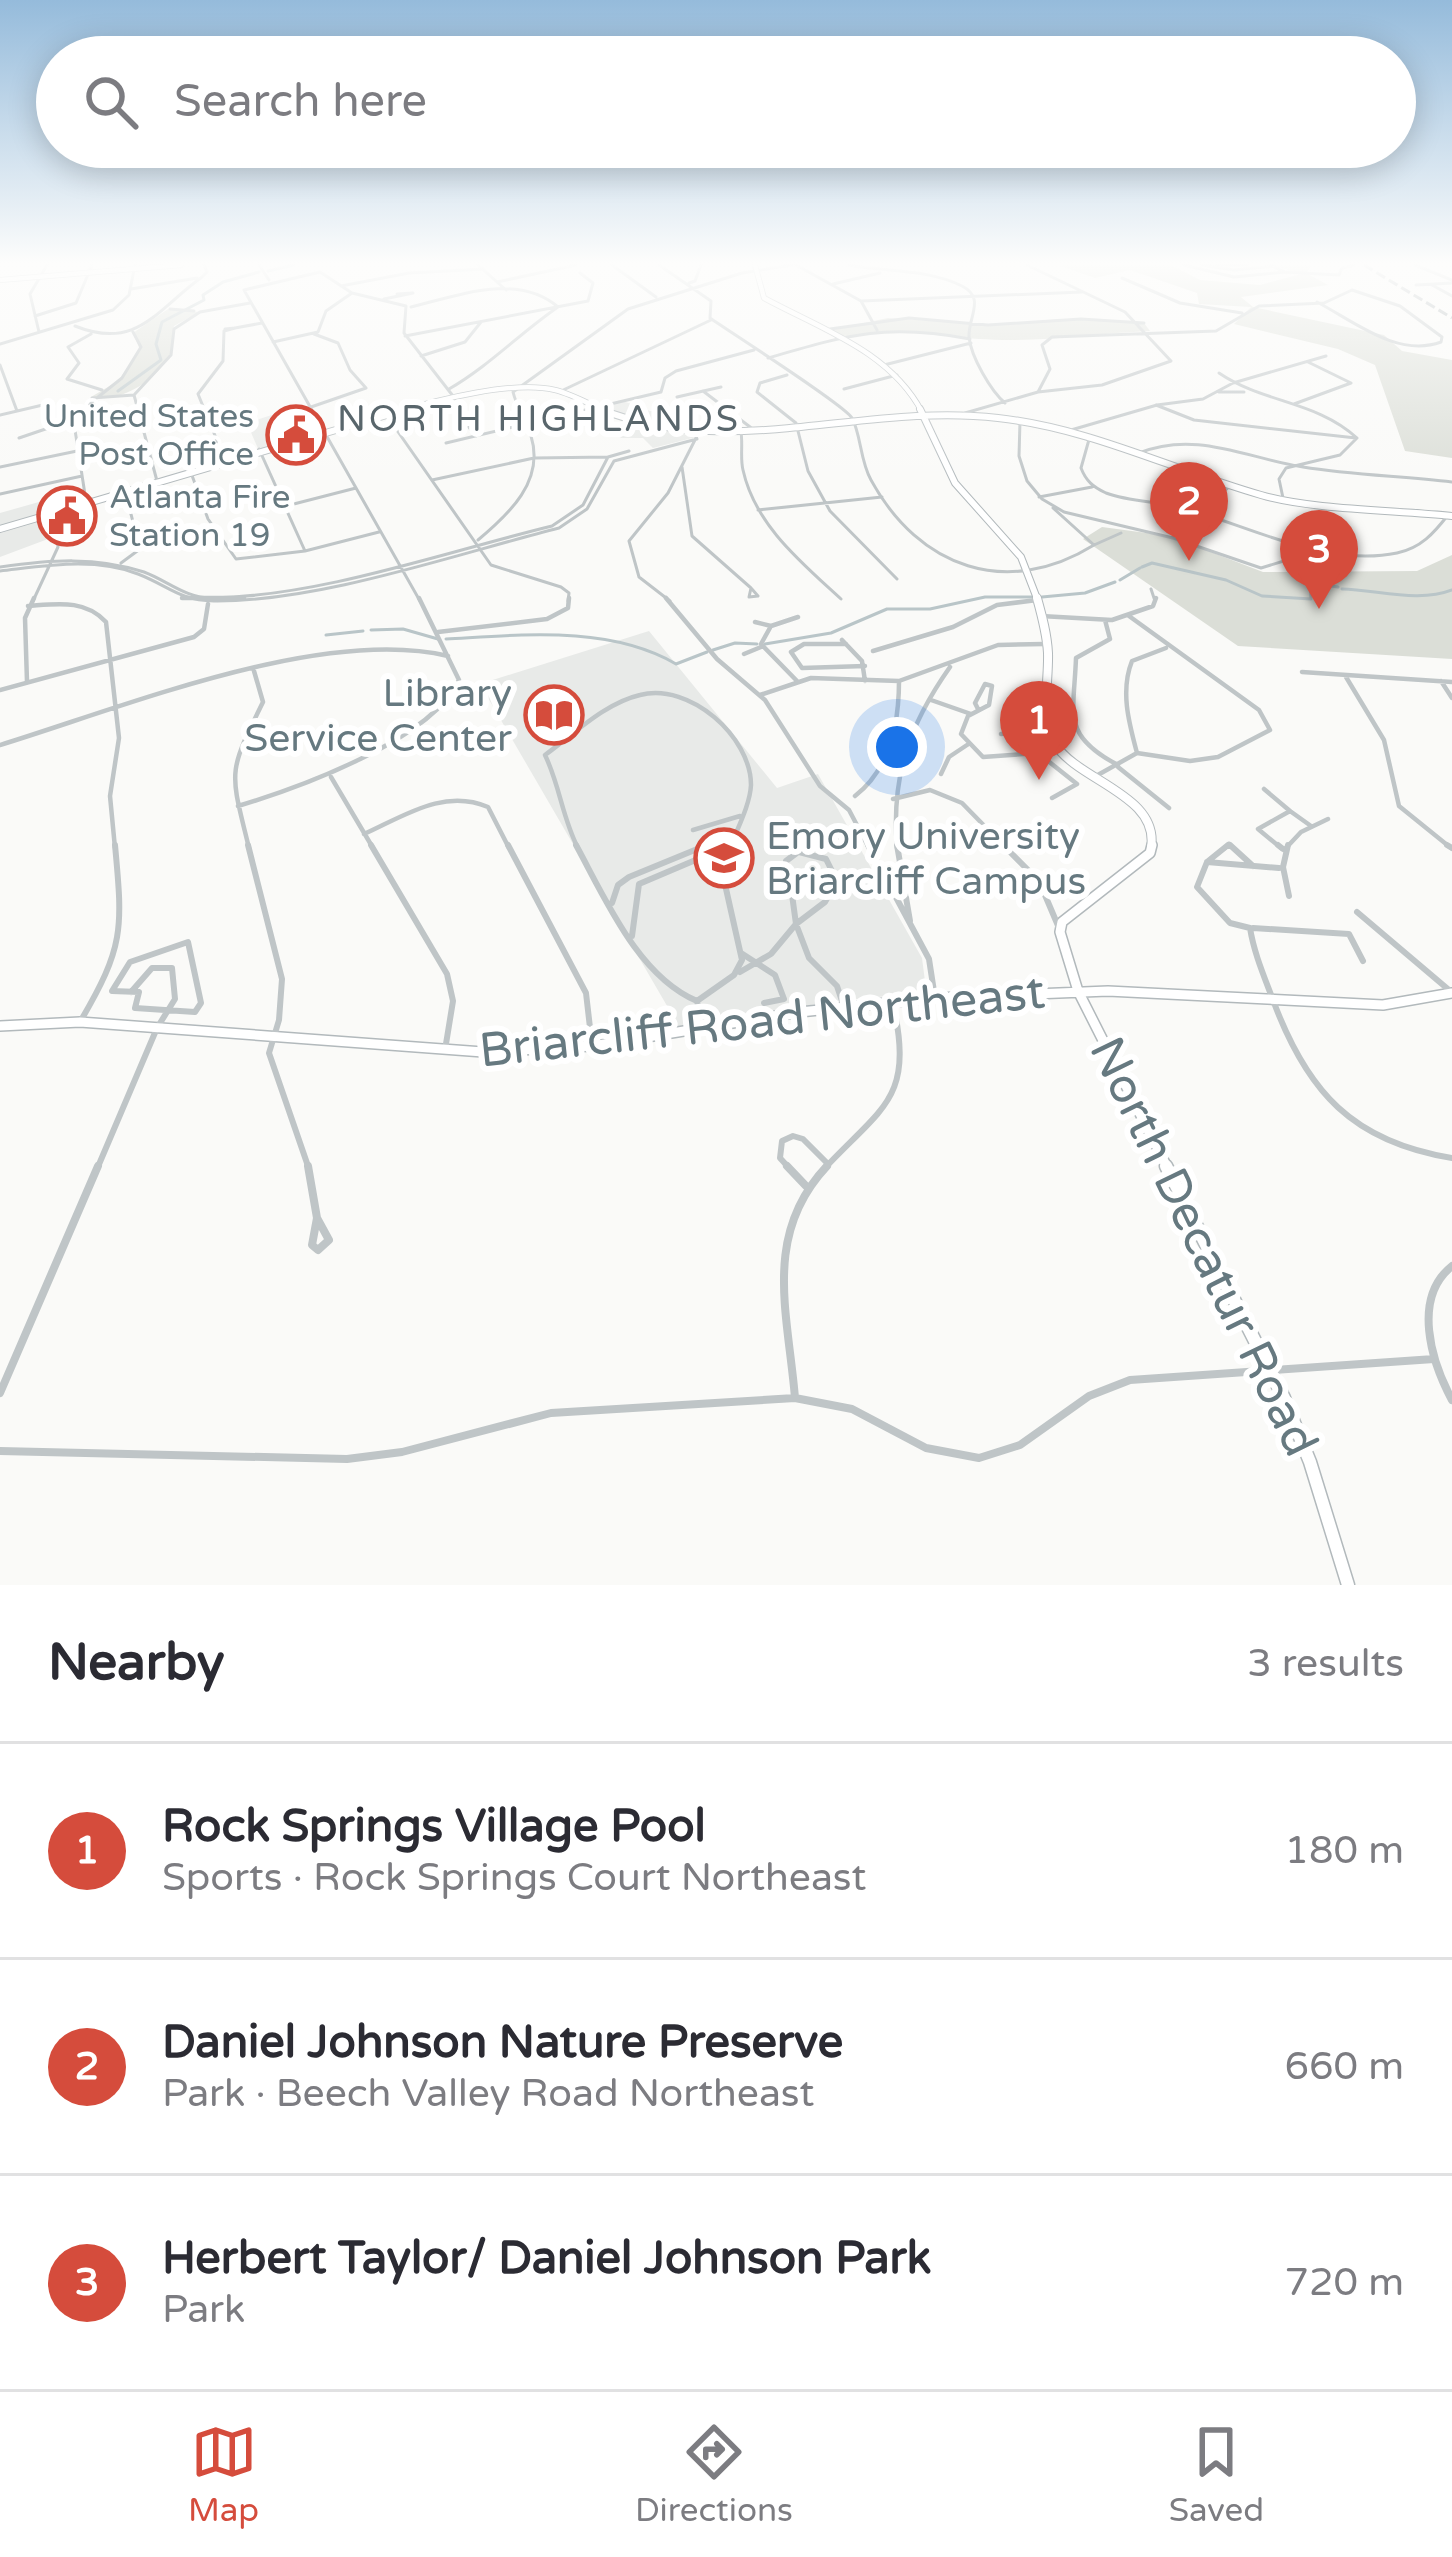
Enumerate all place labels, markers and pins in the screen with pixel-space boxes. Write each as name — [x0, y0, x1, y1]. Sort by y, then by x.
place label: United States Post Office — [44, 397, 254, 474]
public building icon: United States Post Office — [265, 404, 327, 466]
pin: 2 — [1150, 462, 1228, 561]
place label: Atlanta Fire Station 19 — [109, 478, 290, 555]
public building icon: Atlanta Fire Station 19 — [36, 485, 98, 547]
pin: 3 — [1280, 510, 1358, 609]
place label: Library Service Center — [244, 670, 512, 762]
pin: 1 — [1000, 681, 1078, 780]
library icon: Library Service Center — [523, 684, 585, 746]
place label: Emory University Briarcliff Campus — [766, 813, 1086, 905]
school or university icon: Emory University Briarcliff Campus — [693, 827, 755, 889]

